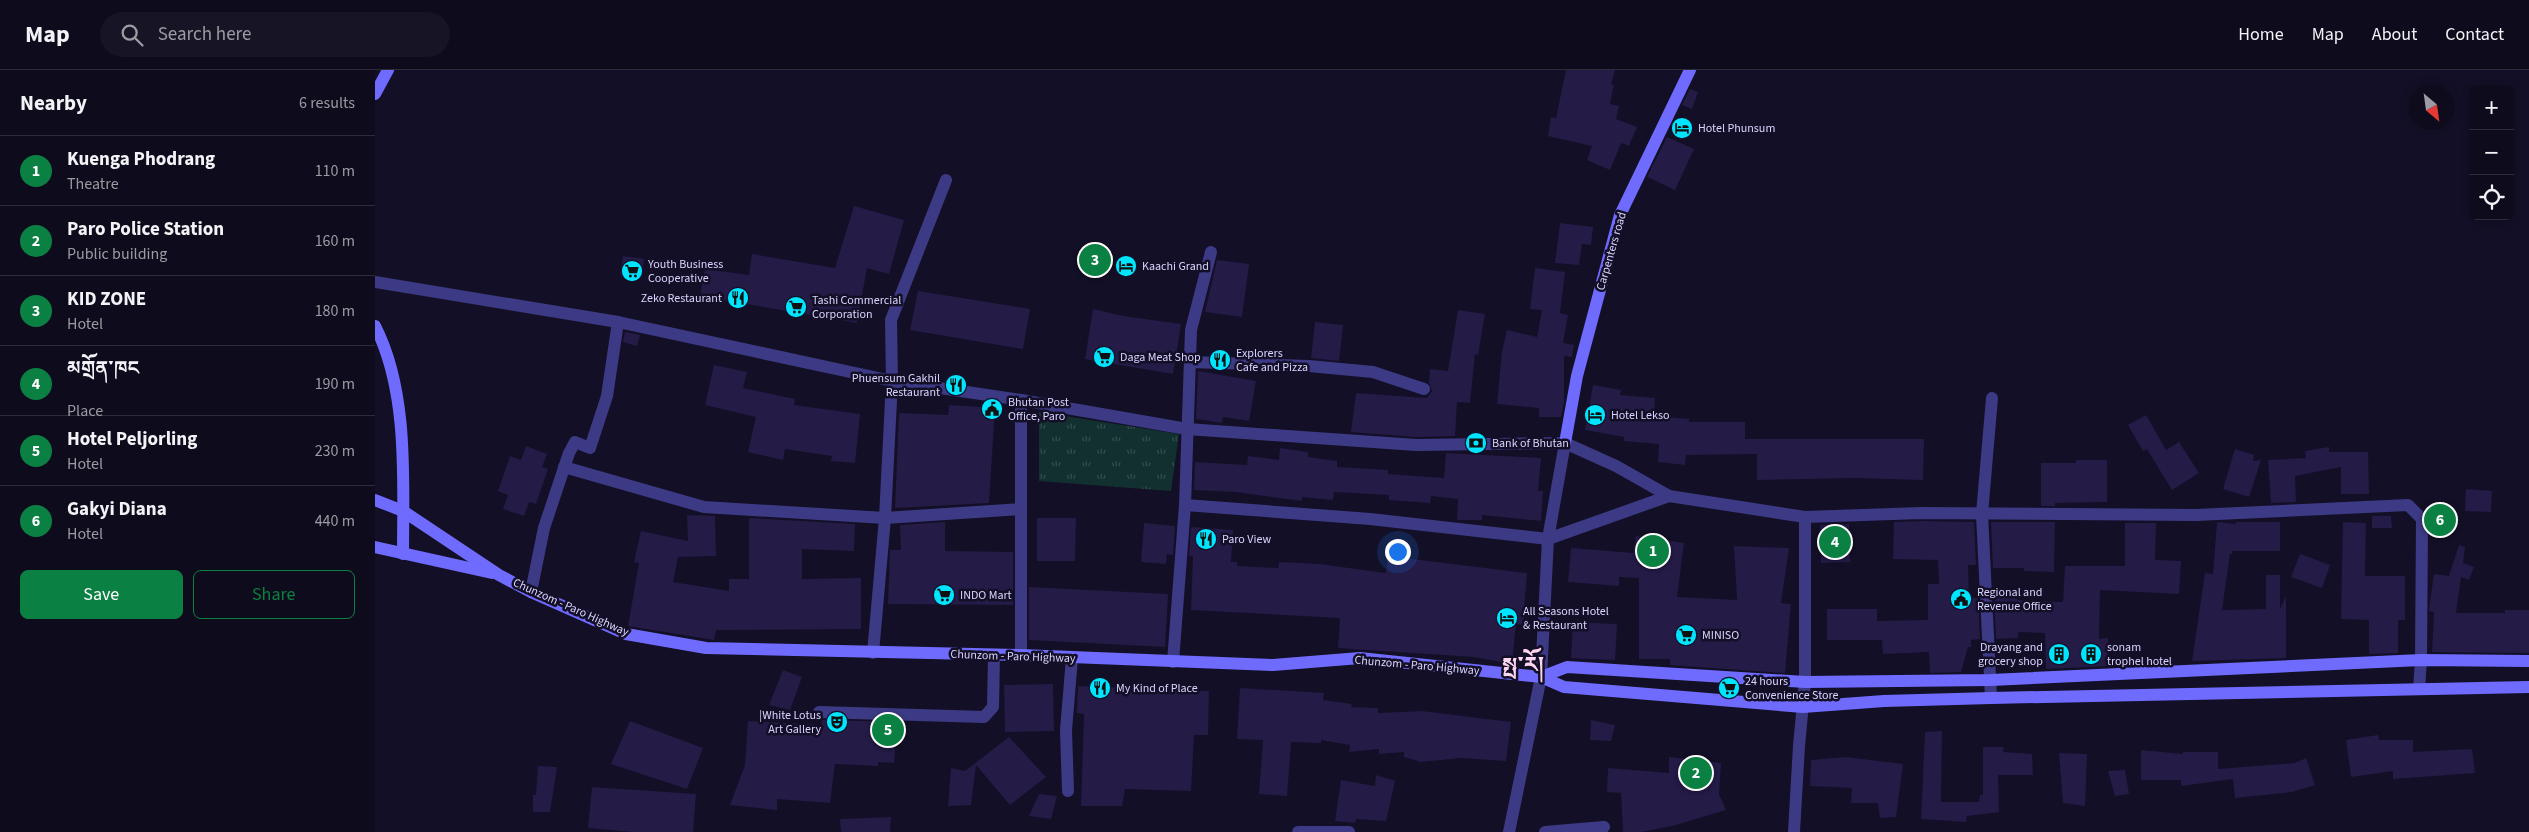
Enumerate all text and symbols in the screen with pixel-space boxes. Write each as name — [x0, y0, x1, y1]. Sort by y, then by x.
search box — [100, 12, 450, 57]
text: Map — [25, 17, 70, 52]
icon: search — [118, 21, 146, 49]
text: Search here — [158, 21, 251, 48]
text: Home — [2238, 22, 2284, 47]
text: Map — [2312, 22, 2344, 47]
text: About — [2372, 22, 2417, 47]
text: Contact — [2445, 22, 2504, 47]
north arrow — [2409, 85, 2454, 130]
map controls — [2469, 85, 2514, 220]
button: + — [2469, 85, 2514, 130]
text: Nearby — [20, 88, 87, 118]
text: 6 results — [299, 92, 355, 114]
hotel icon: Hotel Phunsum — [1670, 116, 1694, 140]
place label: Hotel Phunsum — [1698, 120, 1775, 137]
button: − — [2469, 130, 2514, 175]
text: Kuenga Phodrang — [67, 146, 215, 173]
text: 1 — [32, 160, 40, 182]
text: 110 m — [315, 160, 355, 182]
text: Theatre — [67, 173, 119, 195]
button: locate — [2469, 175, 2514, 220]
street label: Carpenters road — [1592, 210, 1631, 292]
text: Paro Police Station — [67, 216, 224, 243]
text: 2 — [32, 230, 40, 252]
text: 160 m — [315, 230, 355, 252]
pin: 3 — [1079, 241, 1111, 279]
text: Public building — [67, 243, 167, 265]
hotel icon: Kaachi Grand — [1114, 254, 1138, 278]
place label: Youth Business Cooperative — [647, 256, 723, 287]
place label: Kaachi Grand — [1142, 258, 1209, 275]
supermarket icon: Youth Business Cooperative — [620, 259, 644, 283]
text: KID ZONE — [67, 286, 146, 313]
restaurant icon: Zeko Restaurant — [726, 286, 750, 310]
place label: Zeko Restaurant — [641, 290, 722, 307]
place label: Tashi Commercial Corporation — [812, 292, 901, 323]
supermarket icon: Tashi Commercial Corporation — [784, 295, 808, 319]
text: 3 — [32, 300, 40, 322]
text: 180 m — [315, 300, 355, 322]
text: Hotel — [67, 313, 103, 335]
supermarket icon: Daga Meat Shop — [1092, 345, 1116, 369]
place label: Explorers Cafe and Pizza — [1236, 345, 1308, 376]
restaurant icon: Explorers Cafe and Pizza — [1208, 348, 1232, 372]
place label: Daga Meat Shop — [1120, 349, 1201, 366]
text: མགྲོན་ཁང — [67, 355, 139, 382]
place label: Phuensum Gakhil Restaurant — [852, 370, 940, 401]
text: 4 — [32, 373, 40, 395]
text: 190 m — [315, 373, 355, 395]
restaurant icon: Phuensum Gakhil Restaurant — [944, 373, 968, 397]
place label: Bhutan Post Office, Paro — [1008, 394, 1069, 425]
public building icon: Bhutan Post Office, Paro — [980, 397, 1004, 421]
text: Place — [67, 400, 103, 422]
hotel icon: Hotel Lekso — [1583, 403, 1607, 427]
place label: Hotel Lekso — [1611, 407, 1670, 424]
text: Hotel Peljorling — [67, 426, 197, 453]
bank icon: Bank of Bhutan — [1464, 431, 1488, 455]
place label: Bank of Bhutan — [1492, 435, 1569, 452]
text: 5 — [32, 440, 40, 462]
text: 230 m — [315, 440, 355, 462]
text: Hotel — [67, 453, 103, 475]
text: Gakyi Diana — [67, 496, 167, 523]
pin: 6 — [2424, 501, 2456, 539]
text: 6 — [32, 510, 40, 532]
text: 440 m — [315, 510, 355, 532]
text: Hotel — [67, 523, 103, 545]
pin: 4 — [1819, 523, 1851, 561]
restaurant icon: Paro View — [1194, 527, 1218, 551]
place label: Paro View — [1222, 531, 1271, 548]
pin: 1 — [1637, 532, 1669, 570]
your location — [1385, 539, 1411, 565]
button: Save — [20, 570, 183, 619]
button: Share — [193, 570, 355, 619]
street label: Chunzom - Paro Highway — [510, 574, 632, 641]
supermarket icon: INDO Mart — [932, 583, 956, 607]
place label: Regional and Revenue Office — [1977, 584, 2052, 615]
place label: INDO Mart — [960, 587, 1012, 604]
public building icon: Regional and Revenue Office — [1949, 587, 1973, 611]
place label: All Seasons Hotel & Restaurant — [1523, 603, 1609, 634]
hotel icon: All Seasons Hotel & Restaurant — [1495, 606, 1519, 630]
supermarket icon: MINISO — [1674, 623, 1698, 647]
place label: MINISO — [1702, 627, 1739, 644]
place label: Drayang and grocery shop — [1978, 639, 2043, 670]
place label: sonam trophel hotel — [2107, 639, 2172, 670]
building icon: Drayang and grocery shop — [2047, 642, 2071, 666]
building icon: sonam trophel hotel — [2079, 642, 2103, 666]
street label: Chunzom - Paro Highway — [950, 646, 1076, 667]
district label: སྤ་རོ། — [1502, 647, 1544, 683]
street label: Chunzom - Paro Highway — [1354, 652, 1480, 679]
place label: 24 hours Convenience Store — [1745, 673, 1839, 704]
restaurant icon: My Kind of Place — [1088, 676, 1112, 700]
supermarket icon: 24 hours Convenience Store — [1717, 676, 1741, 700]
place label: My Kind of Place — [1116, 680, 1198, 697]
place label: |White Lotus Art Gallery — [759, 707, 821, 738]
theatre icon: |White Lotus Art Gallery — [825, 710, 849, 734]
pin: 5 — [872, 711, 904, 749]
pin: 2 — [1680, 754, 1712, 792]

